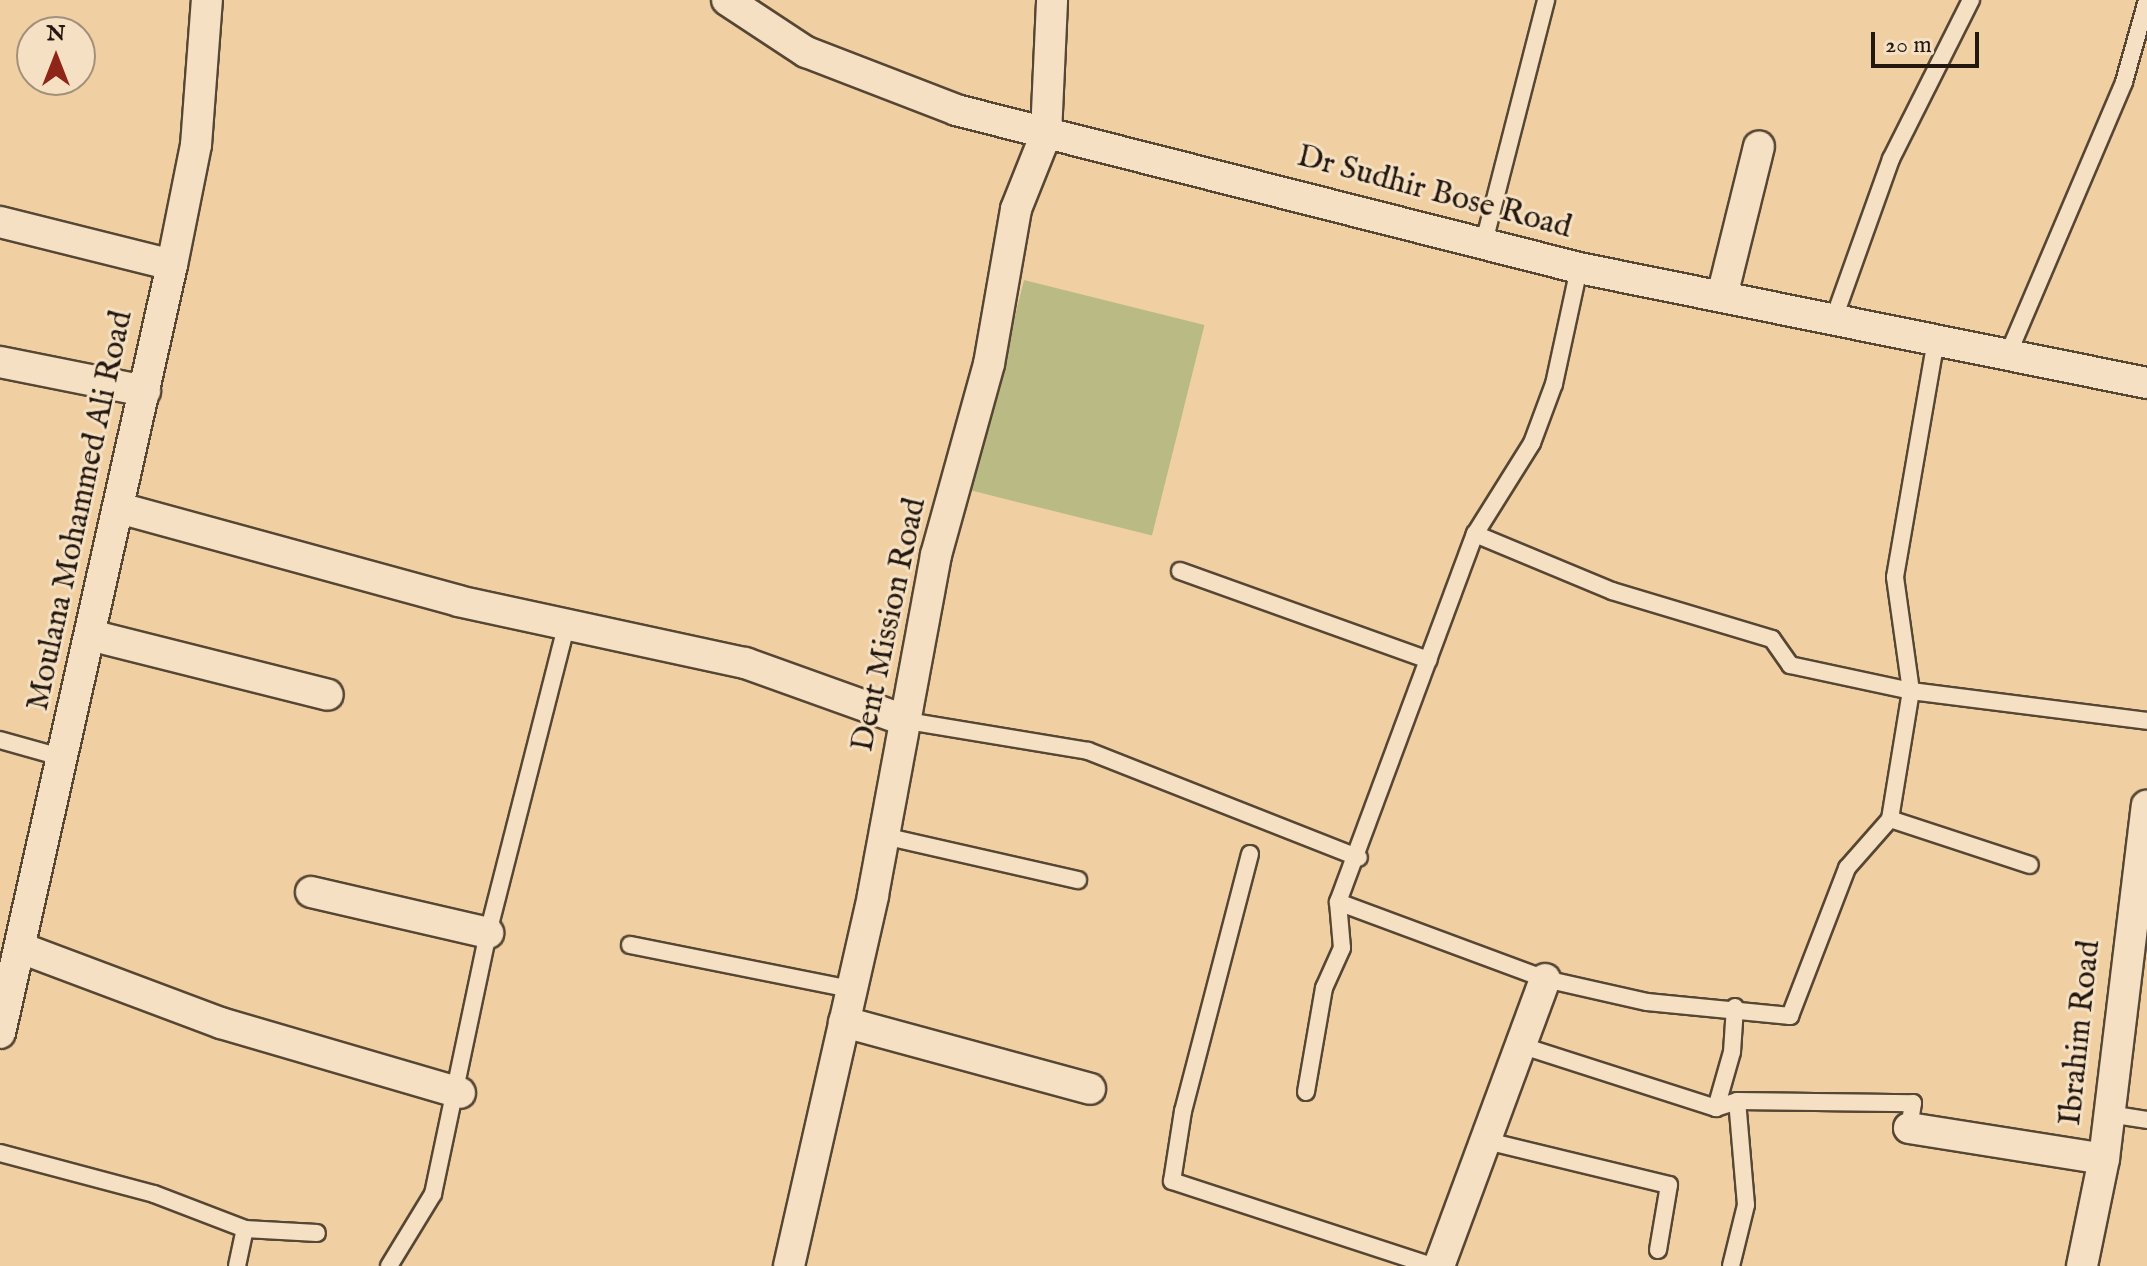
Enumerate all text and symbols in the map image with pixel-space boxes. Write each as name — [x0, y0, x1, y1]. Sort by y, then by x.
north arrow — [16, 16, 96, 96]
scale bar — [1875, 16, 1983, 66]
text: N — [46, 20, 66, 48]
text: 20 m — [1885, 30, 1932, 61]
street label: Dr Sudhir Bose Road — [1293, 138, 1575, 248]
street label: Moulana Mohammed Ali Road — [20, 307, 142, 715]
street label: Dent Mission Road — [844, 495, 936, 755]
street label: Ibrahim Road — [2052, 939, 2110, 1127]

